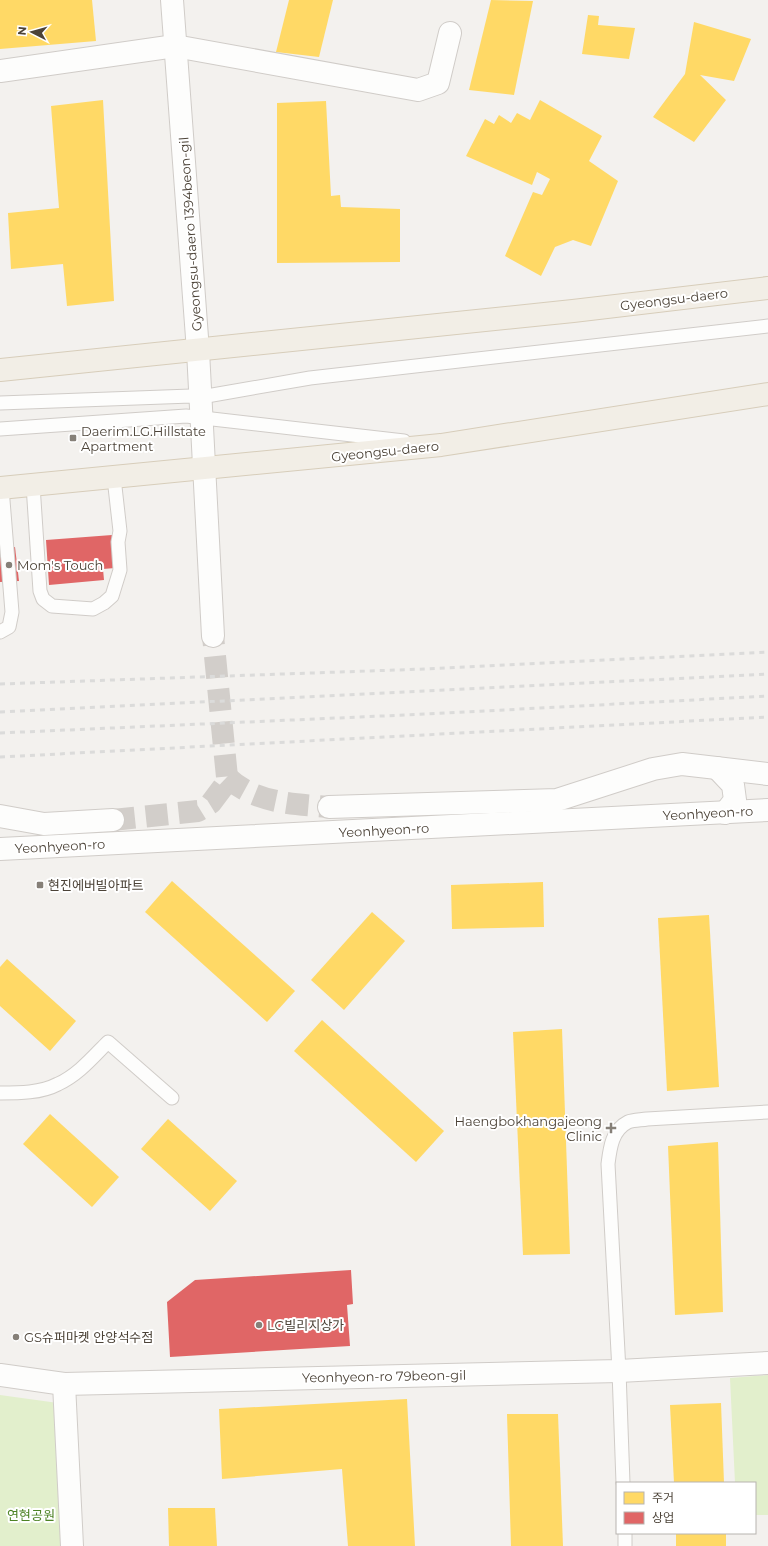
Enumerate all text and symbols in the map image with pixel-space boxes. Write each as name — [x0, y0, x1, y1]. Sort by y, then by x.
north arrow — [12, 12, 52, 52]
text: N — [15, 26, 29, 36]
street label: Gyeongsu-daero 1394beon-gil — [175, 136, 205, 332]
street label: Gyeongsu-daero — [619, 284, 729, 314]
place label: Daerim.LG.Hillstate Apartment — [81, 423, 206, 454]
marker: Daerim.LG.Hillstate Apartment — [68, 433, 78, 443]
street label: Gyeongsu-daero — [330, 437, 440, 465]
place label: Mom's Touch — [17, 557, 103, 573]
marker: Mom's Touch — [4, 560, 14, 570]
street label: Yeonhyeon-ro — [662, 803, 754, 823]
street label: Yeonhyeon-ro — [338, 820, 430, 840]
street label: Yeonhyeon-ro — [14, 836, 106, 856]
place label: 현진에버빌아파트 — [48, 877, 144, 893]
marker: 현진에버빌아파트 — [35, 880, 45, 890]
place label: Haengbokhangajeong Clinic — [454, 1113, 602, 1144]
marker: Haengbokhangajeong Clinic — [605, 1122, 617, 1134]
place label: LG빌리지상가 — [267, 1317, 344, 1333]
marker: LG빌리지상가 — [254, 1320, 264, 1330]
place label: GS슈퍼마켓 안양석수점 — [24, 1329, 153, 1345]
marker: GS슈퍼마켓 안양석수점 — [11, 1332, 21, 1342]
street label: Yeonhyeon-ro 79beon-gil — [302, 1367, 466, 1385]
legend — [616, 1482, 756, 1534]
text: 주거 — [652, 1490, 674, 1505]
park label: 연현공원 — [7, 1507, 55, 1523]
text: 상업 — [652, 1510, 674, 1525]

